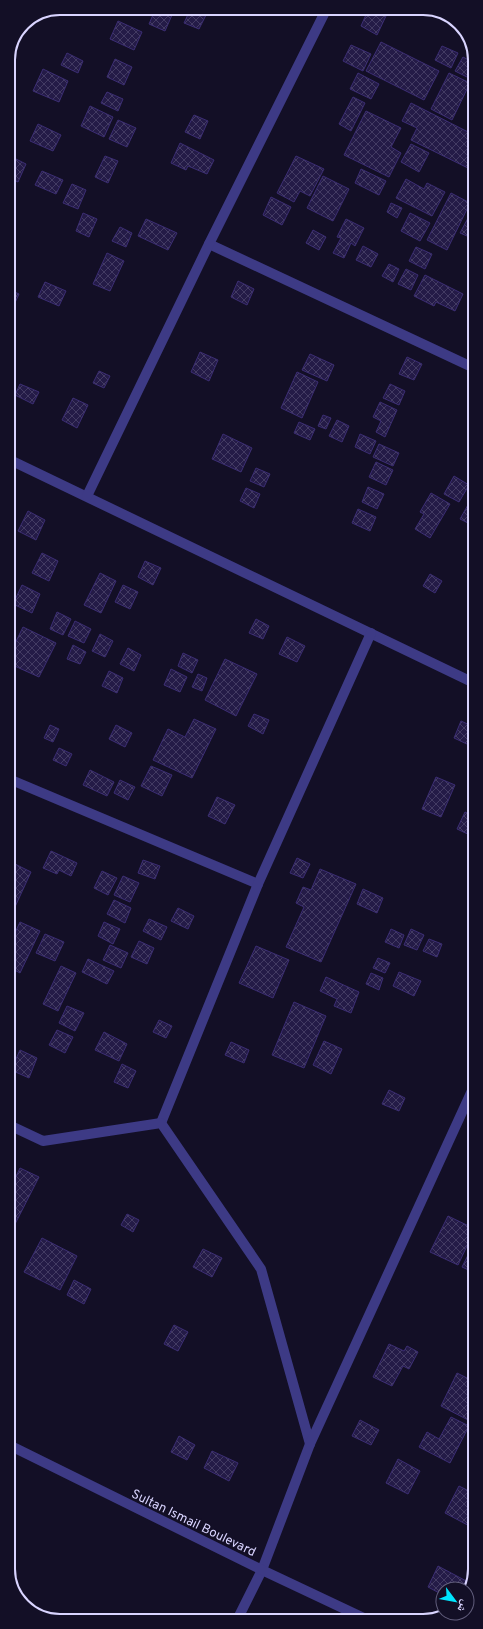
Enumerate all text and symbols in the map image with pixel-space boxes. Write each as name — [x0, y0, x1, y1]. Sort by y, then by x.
street label: Sultan Ismail Boulevard — [128, 1487, 258, 1561]
north arrow — [435, 1581, 475, 1621]
text: ش — [453, 1597, 472, 1615]

